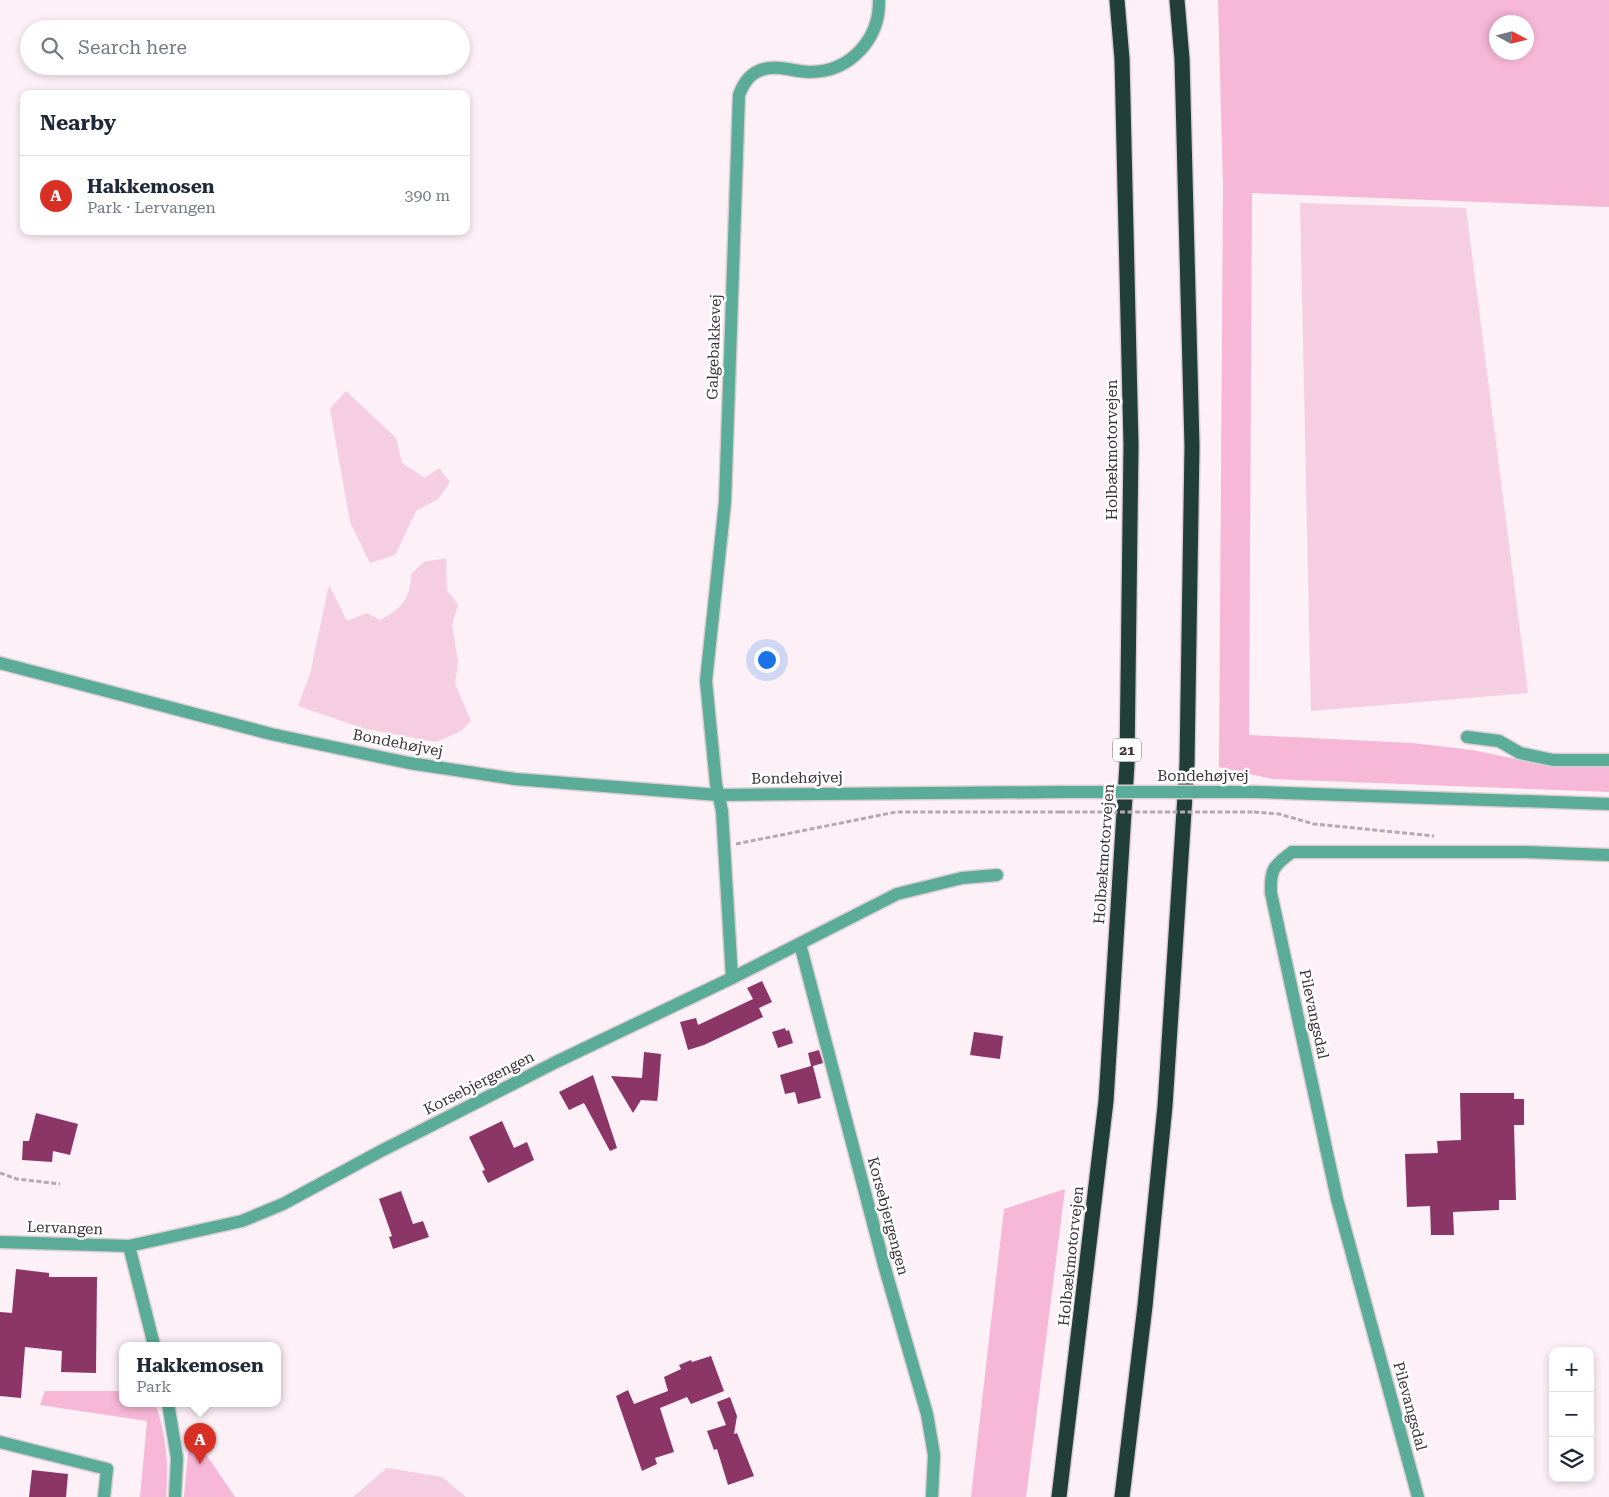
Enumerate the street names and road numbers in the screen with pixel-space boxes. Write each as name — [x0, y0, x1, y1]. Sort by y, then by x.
street label: Galgebakkevej — [703, 294, 725, 400]
street label: Holbækmotorvejen — [1103, 379, 1121, 520]
street label: Bondehøjvej — [351, 725, 445, 761]
road number: 21 — [1113, 738, 1141, 762]
street label: Bondehøjvej — [1157, 767, 1249, 785]
street label: Bondehøjvej — [751, 768, 843, 788]
street label: Holbækmotorvejen — [1090, 783, 1118, 925]
street label: Pilevangsdal — [1296, 967, 1332, 1061]
street label: Korsebjergengen — [421, 1047, 538, 1119]
street label: Korsebjergengen — [864, 1155, 913, 1277]
street label: Holbækmotorvejen — [1055, 1185, 1087, 1327]
street label: Lervangen — [27, 1218, 104, 1238]
street label: Pilevangsdal — [1389, 1360, 1431, 1453]

